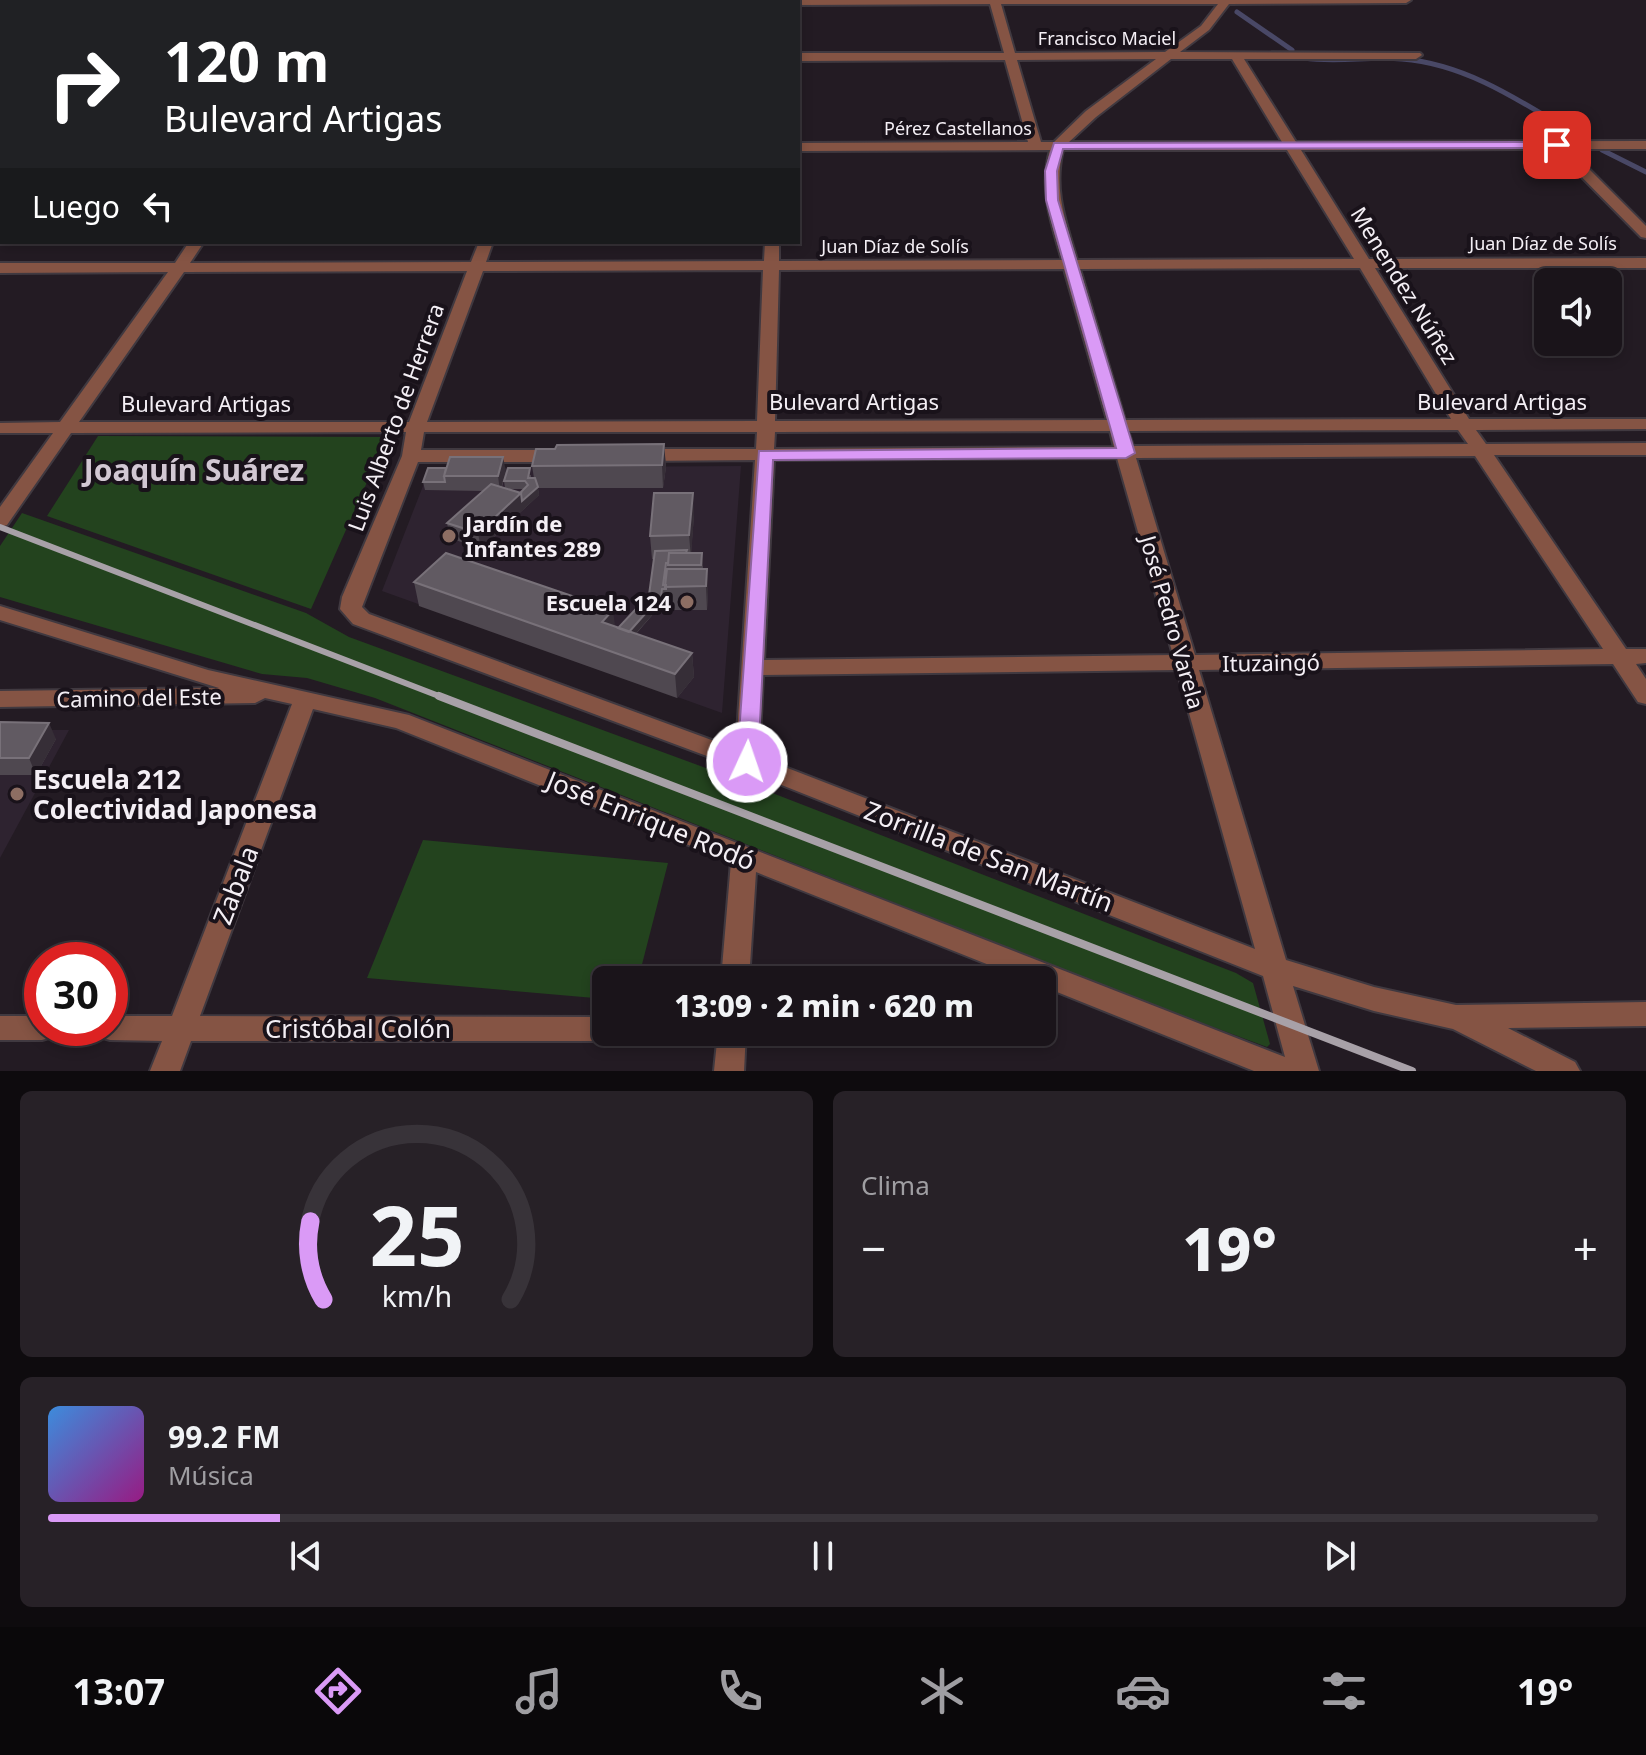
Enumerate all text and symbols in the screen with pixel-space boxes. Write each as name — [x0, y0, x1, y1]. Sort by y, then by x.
text: 120 m — [164, 22, 329, 98]
street label: Francisco Maciel — [1038, 26, 1176, 50]
icon: right — [32, 32, 136, 136]
text: Bulevard Artigas — [164, 94, 442, 143]
pin — [1523, 111, 1591, 179]
street label: Pérez Castellanos — [884, 116, 1032, 140]
icon: arrive — [1535, 123, 1579, 167]
icon: left — [136, 184, 180, 228]
text: Luego — [32, 186, 120, 227]
street label: Menendez Núñez — [1345, 201, 1465, 369]
street label: Juan Díaz de Solís — [1467, 231, 1617, 255]
street label: Juan Díaz de Solís — [819, 234, 969, 258]
map controls — [1534, 268, 1622, 356]
button: sound — [1534, 268, 1622, 356]
street label: Luis Alberto de Herrera — [340, 299, 450, 535]
street label: Bulevard Artigas — [769, 386, 939, 416]
street label: Bulevard Artigas — [1417, 386, 1587, 416]
street label: Bulevard Artigas — [121, 388, 291, 418]
district label: Joaquín Suárez — [81, 449, 304, 490]
place label: Jardín de Infantes 289 — [463, 508, 601, 563]
marker: Jardín de Infantes 289 — [440, 527, 458, 545]
street label: José Pedro Varela — [1133, 530, 1212, 712]
place label: Escuela 124 — [546, 587, 671, 617]
marker: Escuela 124 — [678, 593, 696, 611]
street label: Ituzaingó — [1222, 646, 1320, 678]
street label: Camino del Este — [56, 681, 222, 713]
position arrow — [705, 720, 789, 804]
place label: Escuela 212 Colectividad Japonesa — [33, 761, 317, 827]
street label: José Enrique Rodó — [539, 761, 761, 878]
marker: Escuela 212 Colectividad Japonesa — [8, 785, 26, 803]
street label: Zorrilla de San Martín — [859, 792, 1119, 920]
street label: Zabala — [204, 841, 266, 929]
speed limit sign: 30 — [24, 942, 128, 1046]
text: 13:09 · 2 min · 620 m — [674, 985, 974, 1026]
street label: Cristóbal Colón — [265, 1010, 451, 1046]
text: Clima — [861, 1167, 930, 1203]
text: 25 — [369, 1177, 464, 1290]
text: 19° — [1182, 1207, 1277, 1289]
text: − — [861, 1218, 886, 1278]
text: + — [1573, 1218, 1598, 1278]
text: km/h — [381, 1276, 452, 1315]
text: 99.2 FM — [168, 1416, 280, 1457]
text: Música — [168, 1457, 254, 1493]
icon: previous — [284, 1534, 328, 1578]
icon: pause — [801, 1534, 845, 1578]
icon: next — [1318, 1534, 1362, 1578]
icon: directions — [310, 1663, 366, 1719]
icon: music — [511, 1663, 567, 1719]
icon: phone — [712, 1663, 768, 1719]
icon: climate — [914, 1663, 970, 1719]
icon: car — [1115, 1663, 1171, 1719]
icon: filters — [1316, 1663, 1372, 1719]
text: 13:07 — [73, 1667, 165, 1716]
text: 19° — [1517, 1667, 1573, 1716]

